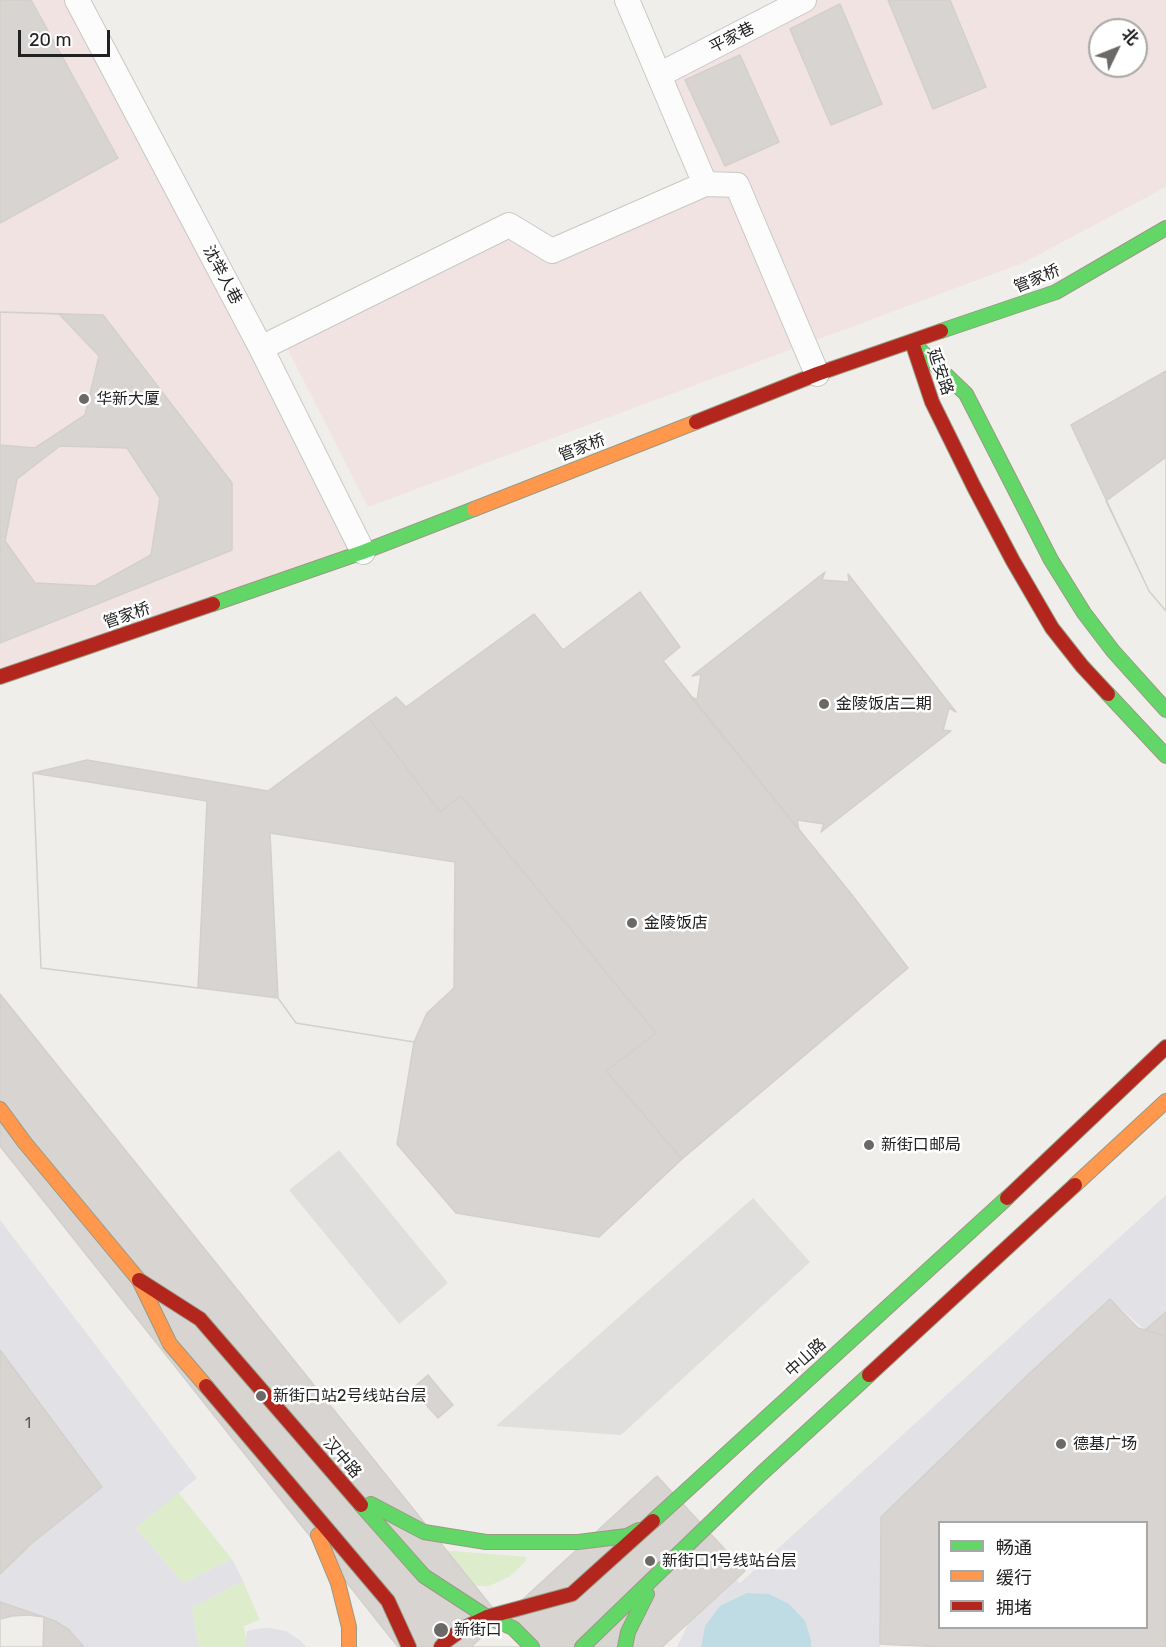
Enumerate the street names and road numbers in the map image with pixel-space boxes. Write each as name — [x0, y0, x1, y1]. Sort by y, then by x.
street label: 平家巷 — [706, 19, 758, 57]
street label: 沈举人巷 — [199, 242, 245, 308]
street label: 管家桥 — [1011, 261, 1063, 297]
street label: 延安路 — [923, 346, 957, 398]
street label: 管家桥 — [556, 430, 608, 466]
street label: 管家桥 — [101, 599, 153, 633]
street label: 中山路 — [782, 1335, 830, 1381]
street label: 汉中路 — [319, 1434, 365, 1482]

